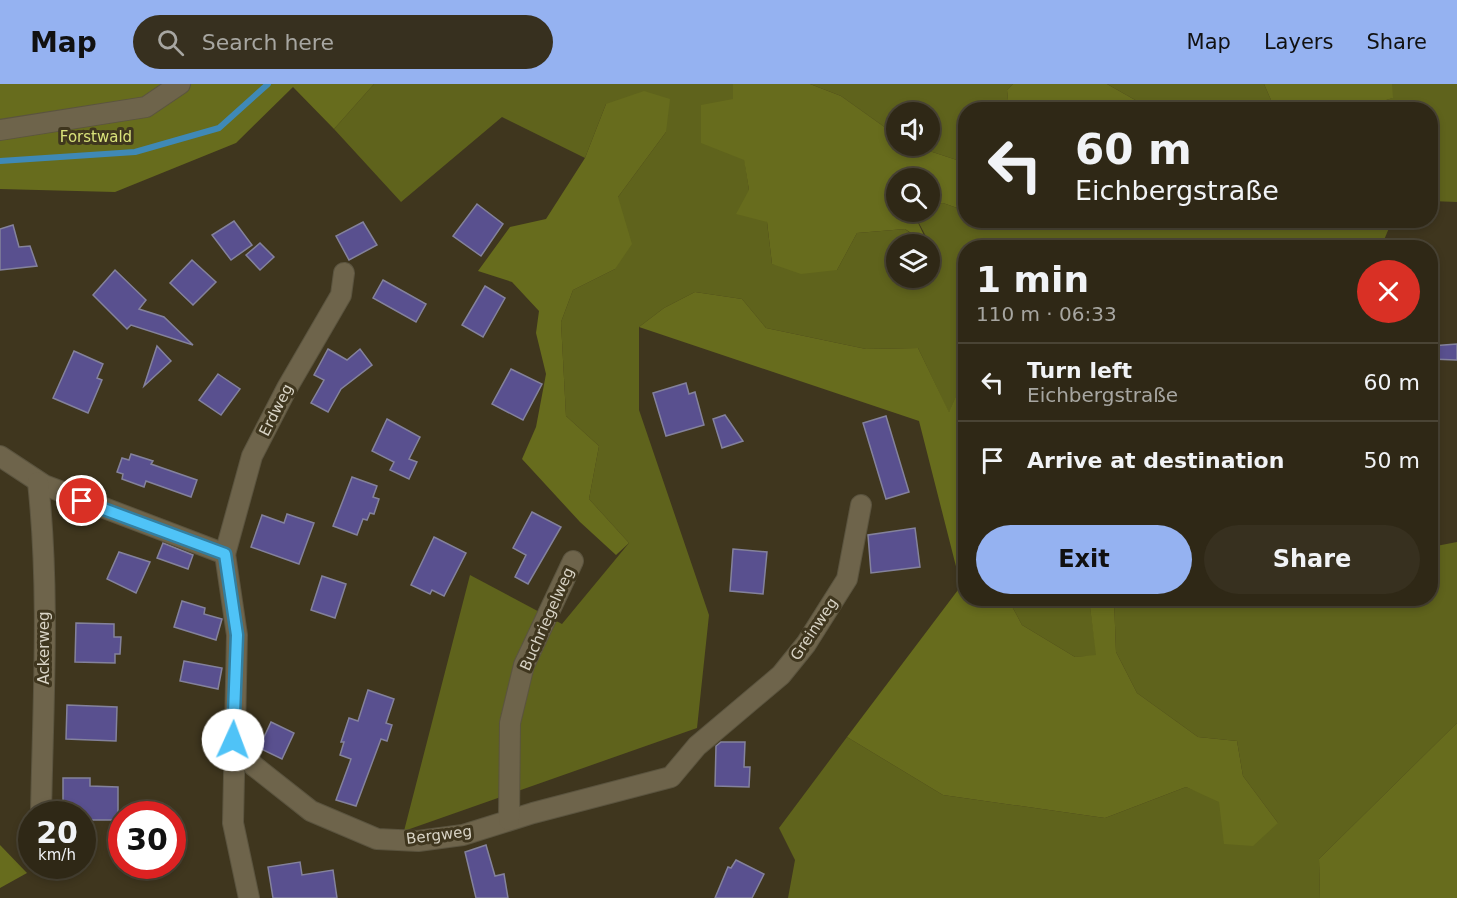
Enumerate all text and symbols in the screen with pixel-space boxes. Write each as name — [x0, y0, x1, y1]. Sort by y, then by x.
search box — [133, 15, 553, 69]
text: Map — [30, 26, 97, 59]
icon: search — [154, 26, 187, 59]
text: Search here — [202, 30, 334, 55]
text: Map — [1187, 30, 1231, 54]
text: Layers — [1264, 30, 1333, 54]
text: Share — [1366, 30, 1427, 54]
map controls — [886, 102, 940, 288]
button: sound — [886, 102, 940, 156]
text: 60 m — [1075, 125, 1192, 174]
icon: left — [976, 126, 1054, 204]
park label: Forstwald — [60, 128, 132, 146]
button: search — [886, 168, 940, 222]
text: Eichbergstraße — [1075, 175, 1279, 206]
button: layers — [886, 234, 940, 288]
text: 1 min — [976, 259, 1089, 300]
button: close — [1357, 260, 1420, 323]
text: 110 m · 06:33 — [976, 302, 1117, 326]
text: Turn left — [1027, 358, 1132, 383]
icon: left — [976, 366, 1009, 399]
text: 60 m — [1364, 370, 1420, 395]
street label: Erdweg — [255, 381, 297, 439]
text: Eichbergstraße — [1027, 383, 1178, 407]
icon: arrive — [976, 444, 1009, 477]
text: Arrive at destination — [1027, 448, 1284, 473]
text: 50 m — [1364, 448, 1420, 473]
pin — [56, 475, 107, 526]
icon: arrive — [65, 484, 98, 517]
button: Exit — [976, 525, 1192, 594]
button: Share — [1204, 525, 1420, 594]
street label: Buchriegelweg — [516, 565, 578, 673]
street label: Greinweg — [787, 594, 841, 664]
street label: Ackerweg — [35, 612, 53, 684]
position arrow — [201, 708, 265, 772]
speed limit sign: 30 — [108, 801, 186, 879]
text: 20 — [36, 815, 78, 850]
street label: Bergweg — [405, 822, 473, 848]
text: km/h — [38, 846, 76, 864]

